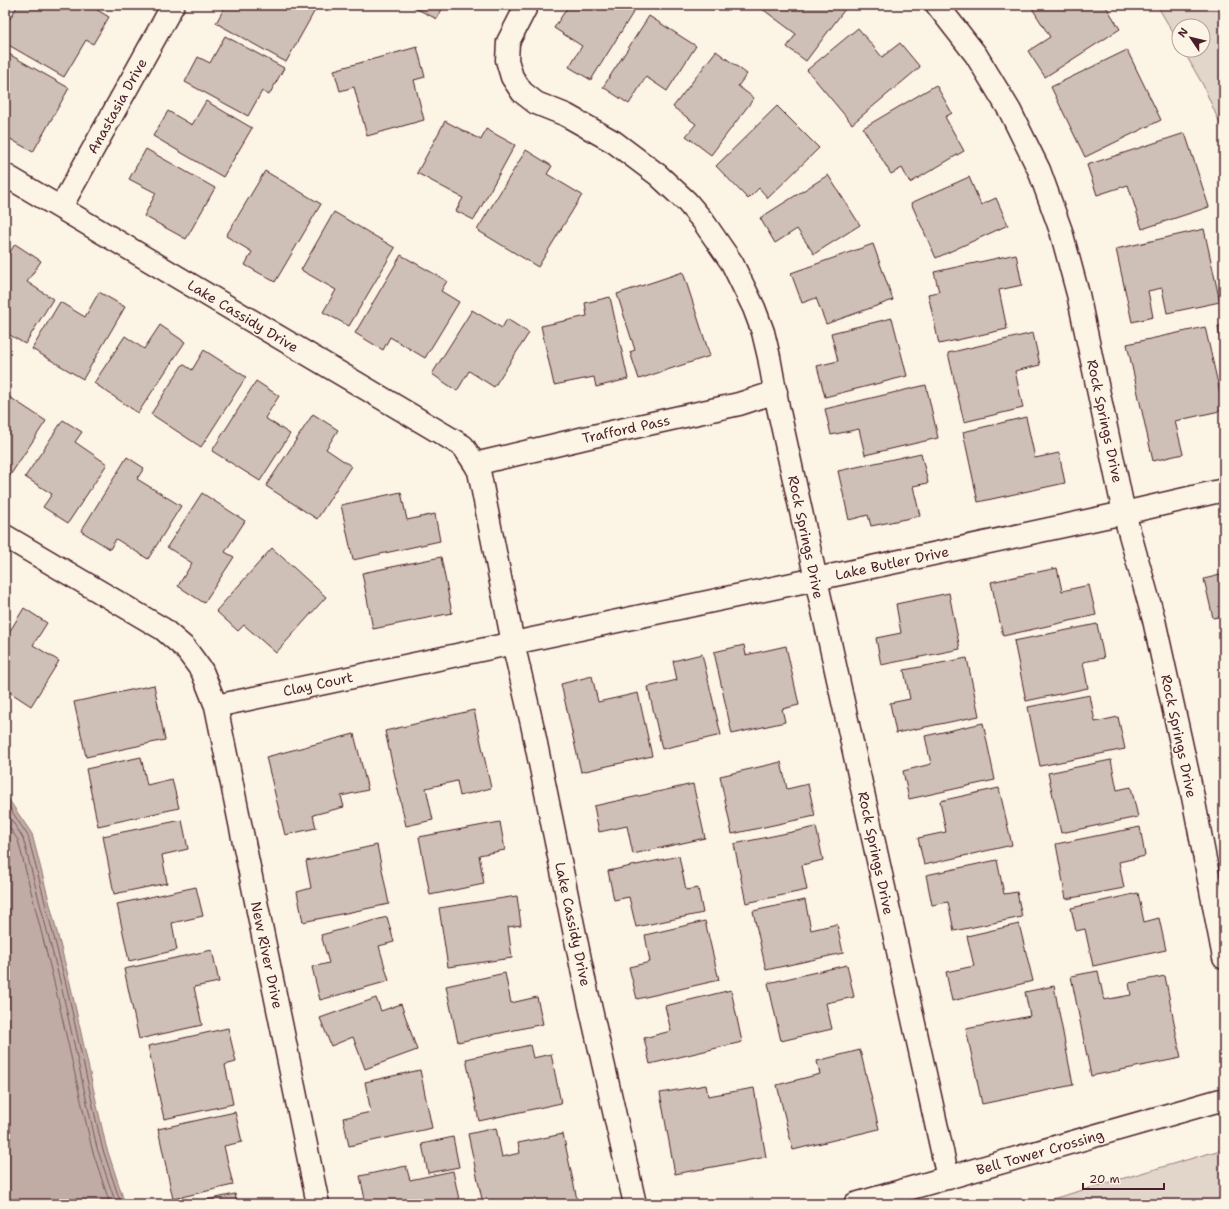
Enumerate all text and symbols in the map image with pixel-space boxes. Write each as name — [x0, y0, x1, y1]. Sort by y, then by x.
north arrow — [1171, 18, 1211, 58]
text: N — [1175, 24, 1192, 40]
street label: Anastasia Drive — [83, 55, 151, 157]
street label: Lake Cassidy Drive — [184, 276, 302, 356]
street label: Rock Springs Drive — [1083, 358, 1127, 484]
street label: Trafford Pass — [580, 411, 672, 447]
street label: Rock Springs Drive — [784, 474, 828, 600]
street label: Lake Butler Drive — [833, 542, 951, 584]
street label: Clay Court — [281, 668, 355, 700]
street label: Rock Springs Drive — [1157, 673, 1201, 799]
street label: Rock Springs Drive — [854, 790, 898, 916]
street label: Lake Cassidy Drive — [551, 860, 595, 988]
street label: New River Drive — [247, 900, 287, 1010]
street label: Bell Tower Crossing — [974, 1125, 1106, 1179]
scale bar — [1083, 1165, 1164, 1191]
text: 20 m — [1089, 1171, 1120, 1187]

